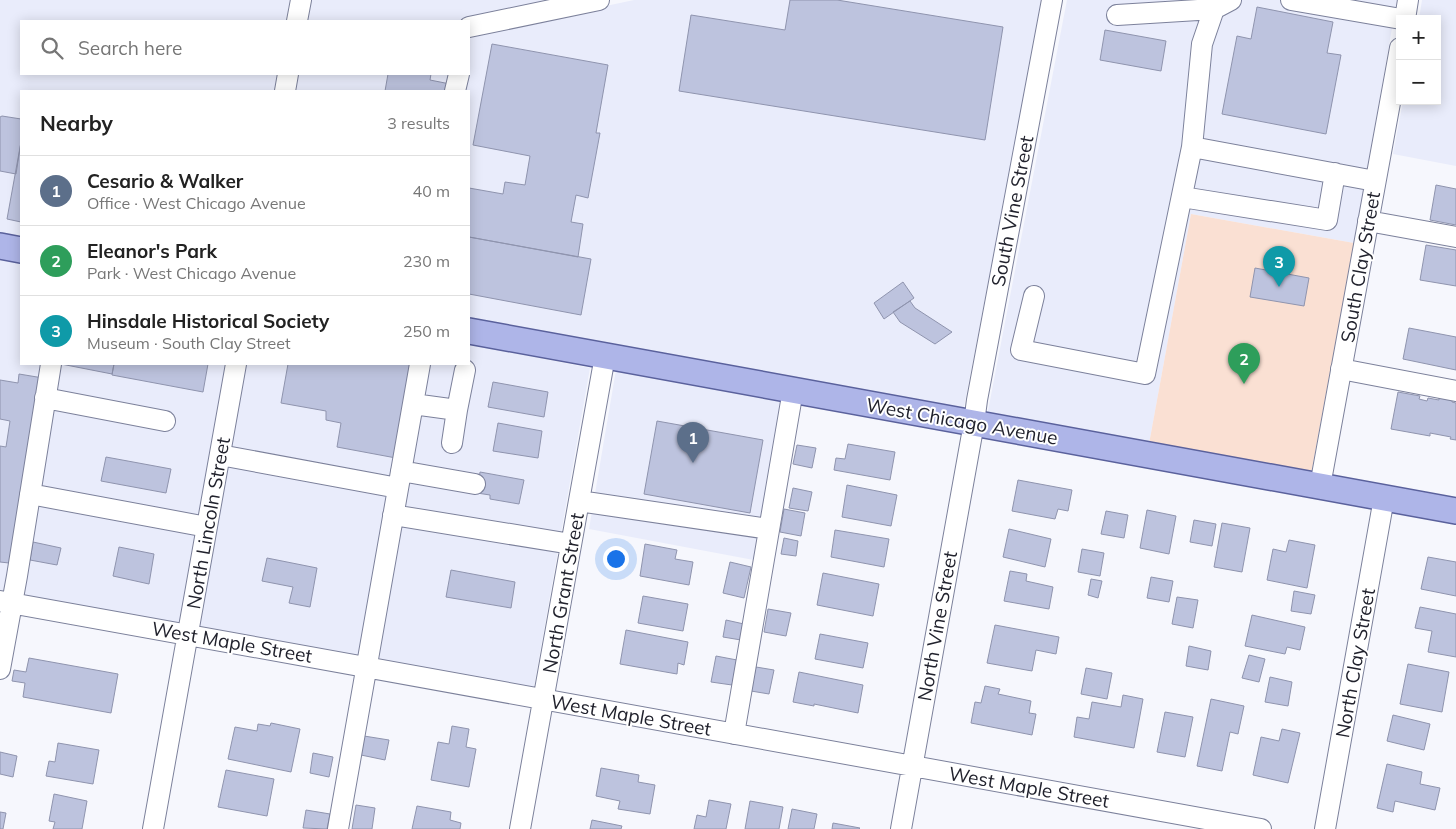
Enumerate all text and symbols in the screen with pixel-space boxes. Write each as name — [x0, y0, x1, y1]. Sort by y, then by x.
map controls — [1396, 15, 1441, 105]
button: + — [1396, 15, 1441, 60]
search box — [20, 20, 470, 75]
icon: search — [38, 34, 66, 62]
text: Search here — [78, 36, 182, 60]
button: − — [1396, 60, 1441, 105]
text: Nearby — [40, 110, 113, 136]
text: 3 results — [387, 113, 450, 133]
street label: South Vine Street — [986, 133, 1038, 288]
text: Cesario & Walker — [87, 169, 243, 193]
text: 1 — [51, 181, 61, 201]
text: 40 m — [413, 181, 450, 201]
street label: South Clay Street — [1335, 189, 1385, 344]
text: Office · West Chicago Avenue — [87, 193, 306, 213]
text: Eleanor's Park — [87, 239, 217, 263]
pin: 3 — [1263, 246, 1295, 287]
text: 2 — [51, 251, 61, 271]
text: 230 m — [403, 251, 450, 271]
text: Park · West Chicago Avenue — [87, 263, 296, 283]
text: Hinsdale Historical Society — [87, 309, 329, 333]
text: 3 — [51, 321, 61, 341]
text: 250 m — [403, 321, 450, 341]
text: Museum · South Clay Street — [87, 333, 291, 353]
pin: 2 — [1228, 343, 1260, 384]
street label: West Chicago Avenue — [864, 392, 1060, 450]
pin: 1 — [677, 422, 709, 463]
street label: North Lincoln Street — [181, 435, 235, 611]
street label: North Grant Street — [537, 511, 589, 675]
your location — [603, 546, 629, 572]
street label: North Vine Street — [912, 549, 962, 703]
street label: North Clay Street — [1330, 586, 1380, 740]
street label: West Maple Street — [150, 616, 315, 668]
street label: West Maple Street — [549, 689, 714, 741]
street label: West Maple Street — [947, 761, 1112, 813]

